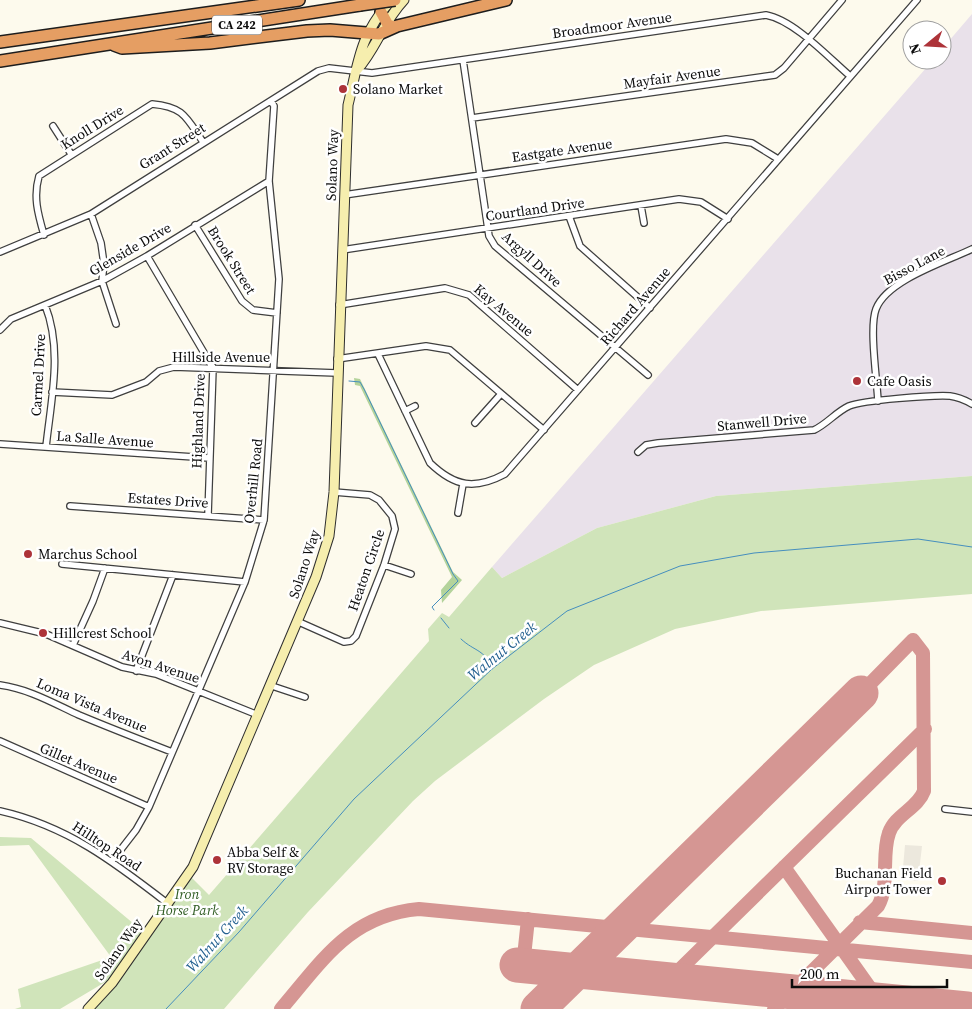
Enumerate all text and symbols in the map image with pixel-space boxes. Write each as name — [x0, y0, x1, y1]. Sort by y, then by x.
street label: Broadmoor Avenue — [551, 7, 673, 43]
road number: CA 242 — [212, 16, 262, 34]
north arrow — [902, 20, 952, 70]
text: N — [904, 41, 926, 57]
street label: Mayfair Avenue — [622, 60, 722, 94]
place label: Solano Market — [353, 79, 443, 99]
marker: Solano Market — [337, 83, 349, 95]
street label: Knoll Drive — [57, 100, 127, 154]
street label: Grant Street — [135, 117, 209, 174]
street label: Solano Way — [321, 128, 343, 201]
street label: Eastgate Avenue — [510, 133, 614, 167]
street label: Courtland Drive — [484, 192, 586, 226]
street label: Glenside Drive — [85, 217, 175, 281]
street label: Brook Street — [203, 222, 261, 298]
street label: Argyll Drive — [498, 227, 566, 291]
street label: Bisso Lane — [880, 240, 948, 290]
street label: Richard Avenue — [595, 262, 675, 350]
street label: Kay Avenue — [470, 279, 538, 341]
street label: Carmel Drive — [26, 333, 50, 417]
street label: Hillside Avenue — [172, 347, 270, 367]
place label: Cafe Oasis — [867, 371, 931, 391]
street label: Highland Drive — [186, 373, 210, 469]
marker: Cafe Oasis — [851, 375, 863, 387]
street label: Stanwell Drive — [717, 408, 807, 436]
street label: La Salle Avenue — [56, 426, 154, 452]
street label: Overhill Road — [239, 437, 267, 525]
street label: Estates Drive — [127, 487, 209, 513]
street label: Solano Way — [283, 526, 325, 601]
street label: Heaton Circle — [343, 526, 389, 614]
place label: Marchus School — [38, 544, 137, 564]
marker: Marchus School — [22, 548, 34, 560]
water label: Walnut Creek — [463, 616, 541, 685]
place label: Hillcrest School — [53, 623, 152, 643]
marker: Hillcrest School — [37, 627, 49, 639]
street label: Avon Avenue — [120, 644, 202, 688]
street label: Loma Vista Avenue — [33, 673, 151, 737]
street label: Gillet Avenue — [37, 738, 121, 788]
street label: Hilltop Road — [69, 816, 146, 876]
place label: Abba Self & RV Storage — [227, 842, 299, 878]
marker: Abba Self & RV Storage — [211, 854, 223, 866]
place label: Buchanan Field Airport Tower — [835, 863, 932, 899]
marker: Buchanan Field Airport Tower — [936, 875, 948, 887]
park label: Iron Horse Park — [154, 884, 219, 920]
water label: Walnut Creek — [181, 900, 253, 977]
street label: Solano Way — [89, 913, 147, 984]
scale bar — [792, 956, 947, 988]
text: 200 m — [800, 963, 840, 984]

